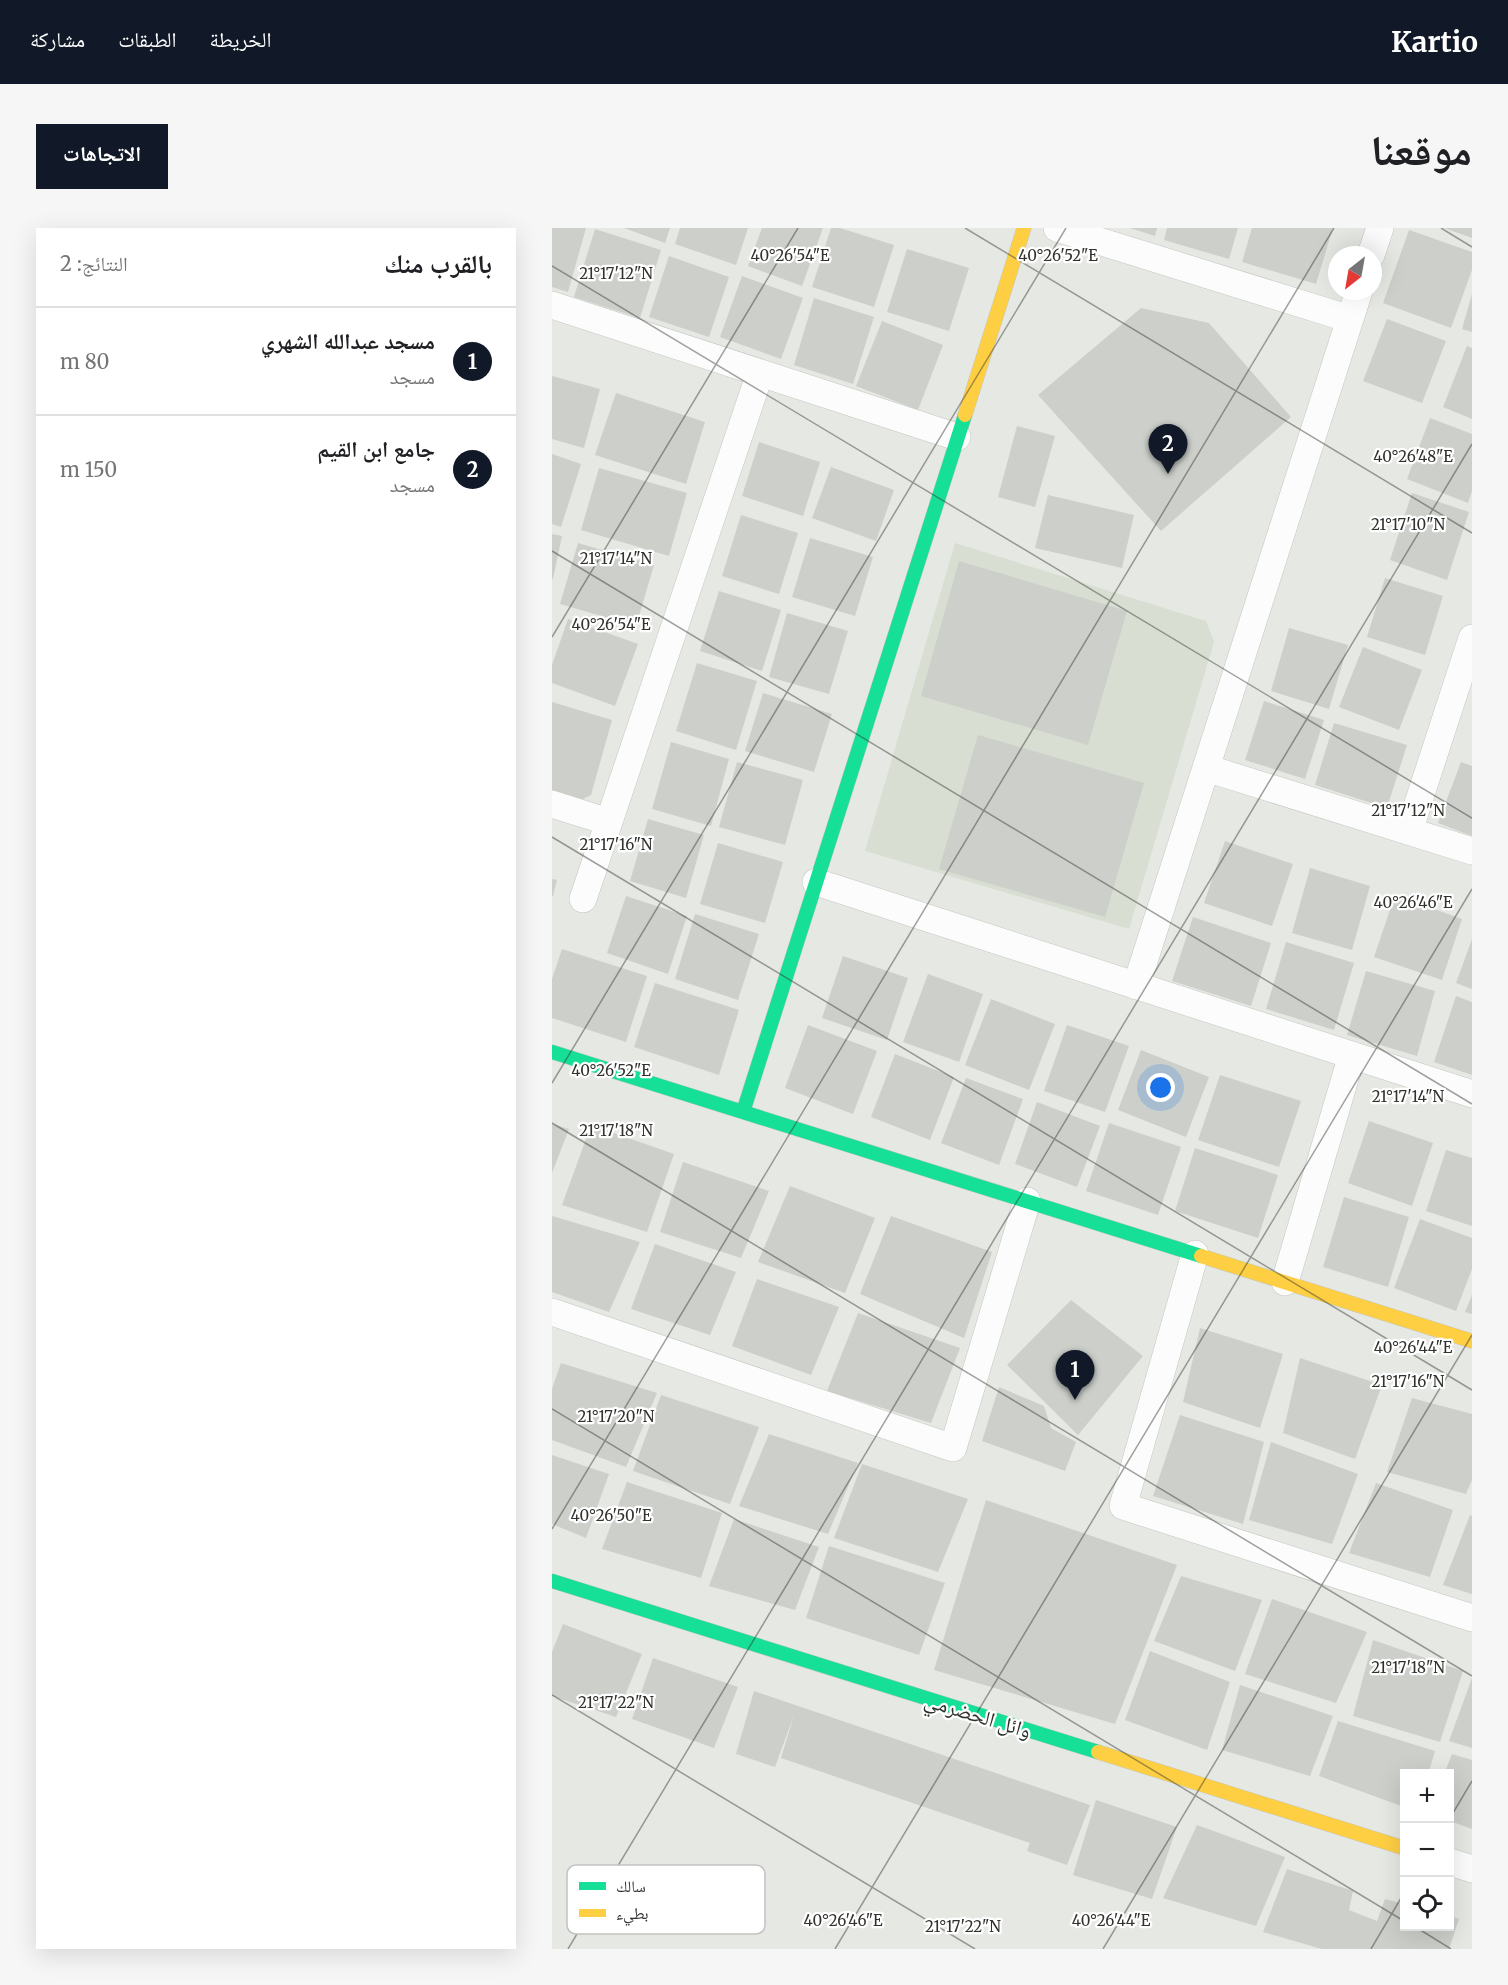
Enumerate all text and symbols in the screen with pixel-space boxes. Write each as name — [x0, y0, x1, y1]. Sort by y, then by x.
text: Kartio — [1391, 24, 1478, 60]
text: مشاركة — [30, 26, 85, 53]
text: الطبقات — [118, 26, 177, 53]
text: الخريطة — [210, 26, 271, 53]
button: الاتجاهات — [36, 124, 168, 189]
text: موقعنا — [1371, 124, 1472, 176]
text: 40°26'54"E — [750, 246, 830, 265]
text: 40°26'52"E — [1018, 246, 1098, 265]
north arrow — [1328, 246, 1382, 300]
text: بالقرب منك — [384, 247, 492, 280]
text: النتائج: 2 — [60, 251, 128, 276]
text: 21°17'12"N — [579, 264, 653, 283]
text: مسجد عبدالله الشهري — [261, 327, 435, 355]
text: 80 m — [60, 349, 109, 374]
text: 1 — [468, 349, 477, 374]
text: مسجد — [390, 364, 435, 389]
pin: 2 — [1148, 424, 1188, 474]
text: جامع ابن القيم — [317, 435, 435, 463]
text: 40°26'48"E — [1373, 447, 1453, 466]
text: 150 m — [60, 457, 117, 482]
text: 2 — [467, 457, 478, 482]
text: مسجد — [390, 472, 435, 497]
text: 21°17'10"N — [1371, 515, 1446, 534]
text: 21°17'14"N — [580, 549, 653, 568]
text: 40°26'54"E — [571, 615, 651, 634]
text: 21°17'12"N — [1371, 801, 1445, 820]
text: 21°17'16"N — [580, 835, 653, 854]
text: 40°26'46"E — [1374, 893, 1453, 912]
text: 40°26'52"E — [571, 1061, 651, 1080]
your location — [1146, 1073, 1175, 1102]
text: 21°17'14"N — [1372, 1087, 1445, 1106]
text: 21°17'18"N — [579, 1121, 653, 1140]
text: 40°26'44"E — [1374, 1338, 1453, 1357]
pin: 1 — [1056, 1350, 1094, 1400]
text: 21°17'16"N — [1372, 1372, 1445, 1391]
text: 21°17'20"N — [578, 1407, 655, 1426]
text: 40°26'50"E — [571, 1506, 652, 1525]
text: 21°17'18"N — [1371, 1658, 1445, 1677]
street label: وائل الحضرمي — [920, 1686, 1035, 1747]
text: 21°17'22"N — [578, 1693, 654, 1712]
map controls — [1400, 1769, 1454, 1931]
button: + — [1400, 1769, 1454, 1823]
button: − — [1400, 1823, 1454, 1877]
legend — [567, 1865, 765, 1934]
text: سالك — [616, 1876, 646, 1896]
button: locate — [1400, 1877, 1454, 1931]
text: بطيء — [616, 1903, 648, 1926]
text: 40°26'46"E — [804, 1911, 883, 1930]
text: 40°26'44"E — [1072, 1911, 1151, 1930]
text: 21°17'22"N — [925, 1917, 1001, 1936]

